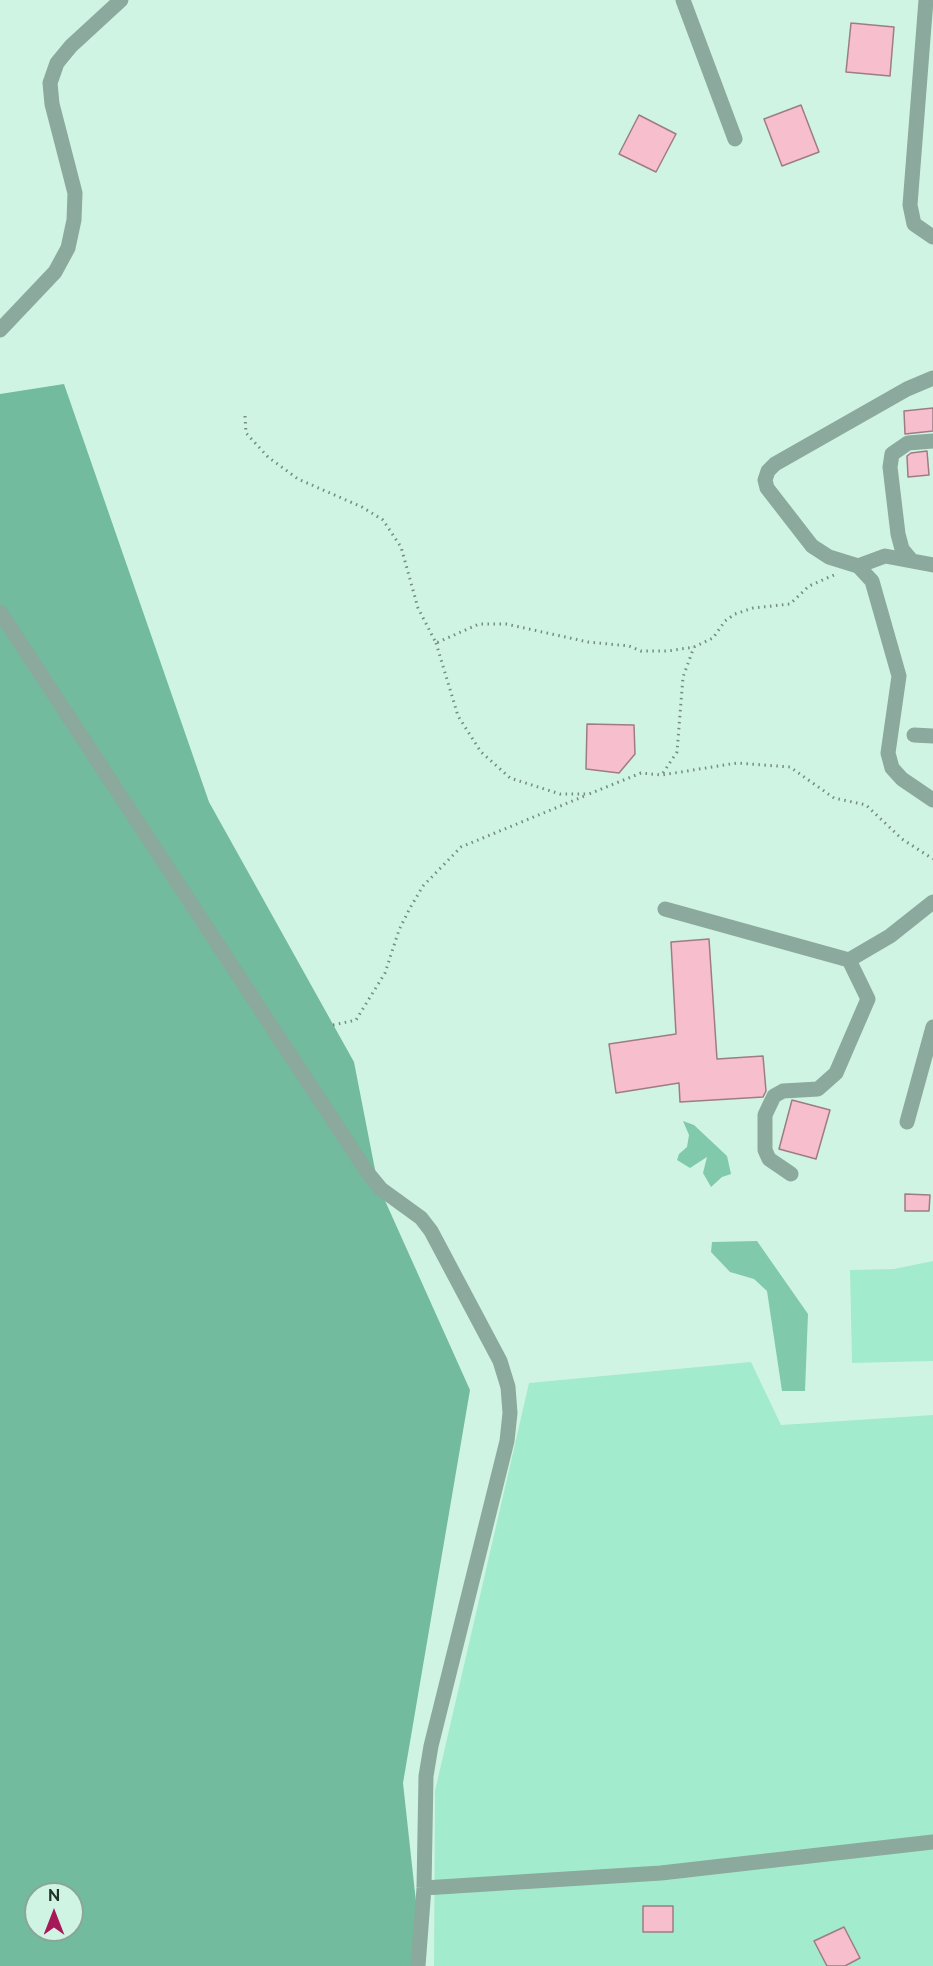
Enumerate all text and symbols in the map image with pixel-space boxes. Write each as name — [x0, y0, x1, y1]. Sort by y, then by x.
north arrow — [24, 1882, 84, 1942]
text: N — [48, 1886, 60, 1905]

